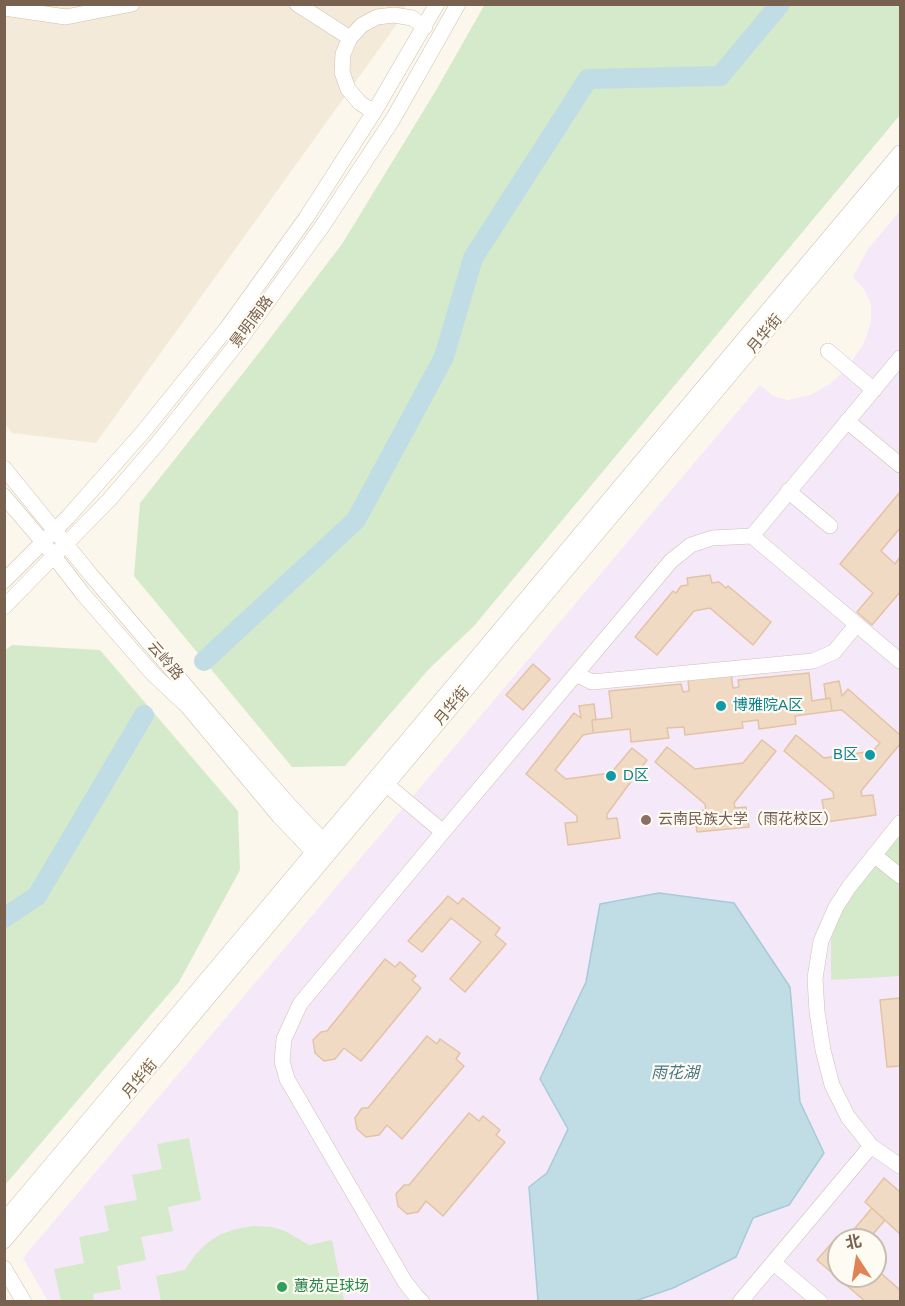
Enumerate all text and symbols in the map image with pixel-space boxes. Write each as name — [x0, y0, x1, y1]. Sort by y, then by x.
street label: 景明南路 — [227, 293, 277, 351]
street label: 月华街 — [744, 311, 786, 357]
street label: 云岭路 — [143, 638, 187, 684]
street label: 月华街 — [431, 683, 473, 729]
place label: 博雅院A区 — [733, 697, 803, 715]
marker: 博雅院A区 — [714, 699, 728, 713]
place label: B区 — [833, 746, 858, 764]
marker: B区 — [863, 748, 877, 762]
place label: D区 — [623, 767, 649, 785]
marker: D区 — [604, 769, 618, 783]
place label: 云南民族大学（雨花校区） — [658, 811, 838, 829]
marker: 云南民族大学（雨花校区） — [639, 813, 653, 827]
street label: 月华街 — [119, 1056, 161, 1102]
water label: 雨花湖 — [651, 1064, 699, 1084]
north arrow — [827, 1228, 887, 1288]
text: 北 — [844, 1232, 863, 1252]
place label: 蕙苑足球场 — [294, 1278, 369, 1296]
marker: 蕙苑足球场 — [275, 1280, 289, 1294]

